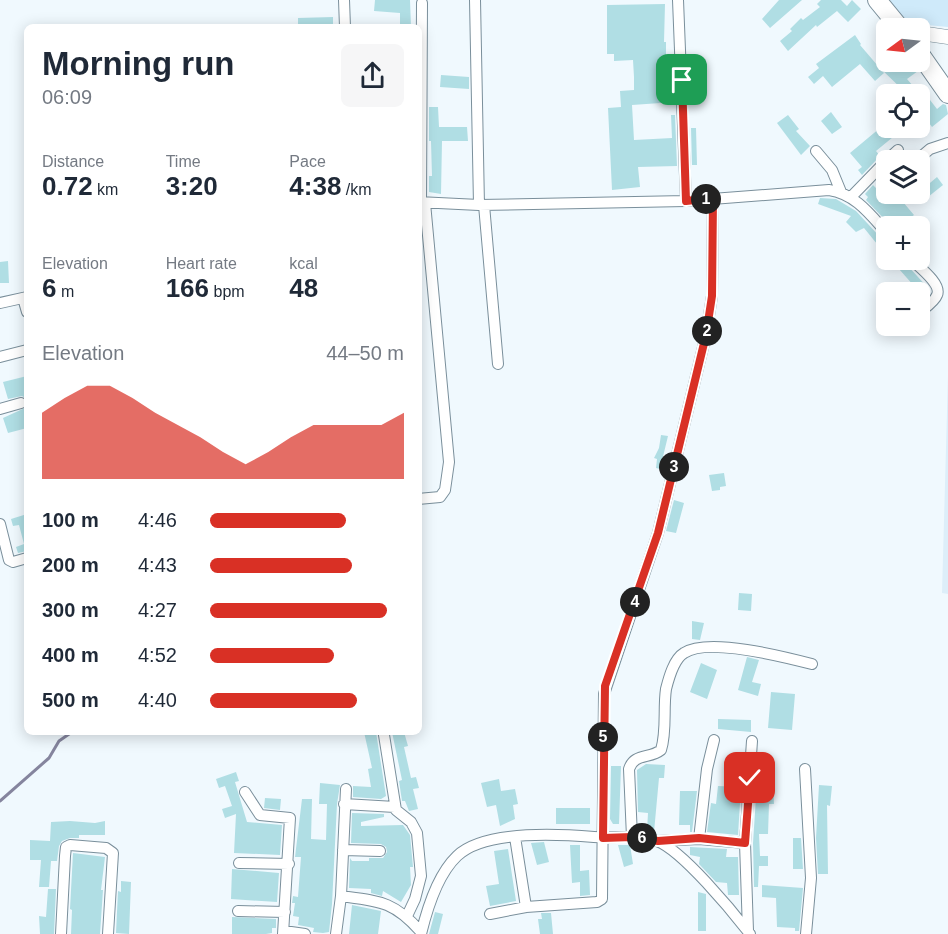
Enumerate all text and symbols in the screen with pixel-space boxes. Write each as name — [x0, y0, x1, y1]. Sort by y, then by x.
north arrow — [876, 18, 930, 72]
map controls — [876, 18, 930, 336]
button: share — [341, 44, 404, 107]
text: Morning run — [42, 45, 234, 82]
pin — [656, 54, 707, 105]
icon: arrive — [665, 63, 698, 96]
button: locate — [876, 84, 930, 138]
text: 06:09 — [42, 86, 92, 108]
button: layers — [876, 150, 930, 204]
text: Distance — [42, 153, 104, 170]
text: Time — [166, 153, 201, 170]
text: Pace — [289, 153, 326, 170]
text: 0.72 — [42, 171, 93, 201]
text: 3:20 — [166, 171, 218, 201]
text: 4:38 — [289, 171, 341, 201]
text: km — [93, 181, 118, 198]
text: /km — [341, 181, 372, 198]
pin: 1 — [691, 184, 721, 214]
text: 1 — [702, 190, 710, 207]
button: + — [876, 216, 930, 270]
text: Elevation — [42, 255, 108, 272]
text: Heart rate — [166, 255, 237, 272]
text: kcal — [289, 255, 318, 272]
text: 6 — [42, 273, 56, 303]
text: 166 — [166, 273, 209, 303]
text: 48 — [289, 273, 318, 303]
button: − — [876, 282, 930, 336]
text: m — [56, 283, 74, 300]
text: bpm — [209, 283, 245, 300]
pin: 2 — [692, 316, 722, 346]
text: 2 — [703, 322, 711, 339]
text: Elevation — [42, 342, 124, 364]
text: 44–50 m — [326, 342, 404, 364]
pin: 3 — [659, 452, 689, 482]
text: 3 — [670, 458, 678, 475]
text: 100 m — [42, 509, 99, 531]
text: 4:46 — [138, 509, 177, 531]
text: 200 m — [42, 554, 99, 576]
text: 4:43 — [138, 554, 177, 576]
pin: 4 — [620, 587, 650, 617]
text: 4 — [631, 593, 639, 610]
text: 300 m — [42, 599, 99, 621]
text: 4:27 — [138, 599, 177, 621]
text: 400 m — [42, 644, 99, 666]
text: 4:52 — [138, 644, 177, 666]
text: 500 m — [42, 689, 99, 711]
text: 4:40 — [138, 689, 177, 711]
pin: 5 — [588, 722, 618, 752]
text: 5 — [599, 728, 607, 745]
pin — [724, 752, 775, 803]
icon: check — [733, 761, 766, 794]
pin: 6 — [627, 823, 657, 853]
text: 6 — [638, 829, 646, 846]

